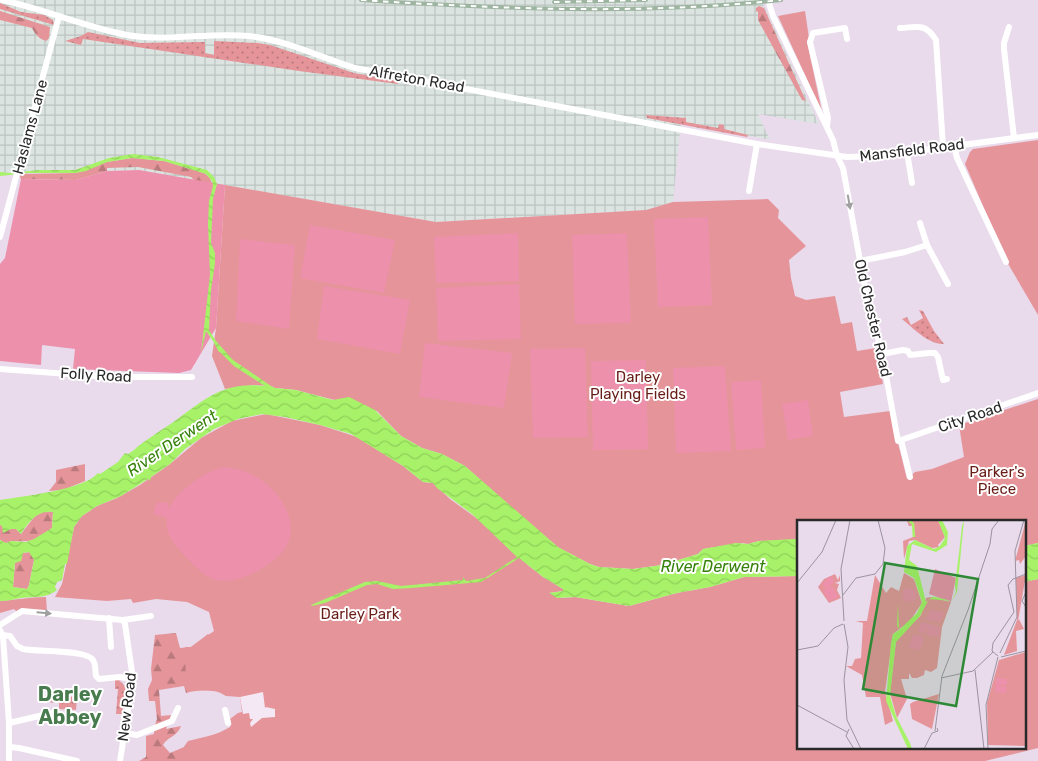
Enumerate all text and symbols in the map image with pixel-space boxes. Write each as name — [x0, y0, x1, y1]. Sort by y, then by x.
street label: Alfreton Road — [368, 62, 466, 96]
street label: Haslams Lane — [9, 78, 51, 176]
street label: Mansfield Road — [859, 135, 965, 165]
one-way arrow — [846, 195, 854, 211]
street label: Old Chester Road — [851, 257, 895, 379]
street label: Folly Road — [60, 364, 132, 386]
park label: Darley Playing Fields — [590, 368, 686, 403]
street label: City Road — [936, 398, 1004, 436]
water label: River Derwent — [123, 405, 222, 480]
park label: Parker's Piece — [969, 463, 1025, 498]
inset map — [797, 520, 1026, 748]
water label: River Derwent — [661, 557, 766, 576]
park label: Darley Park — [321, 605, 400, 623]
one-way arrow — [37, 609, 53, 617]
street label: New Road — [114, 671, 140, 743]
district label: Darley Abbey — [38, 682, 102, 729]

